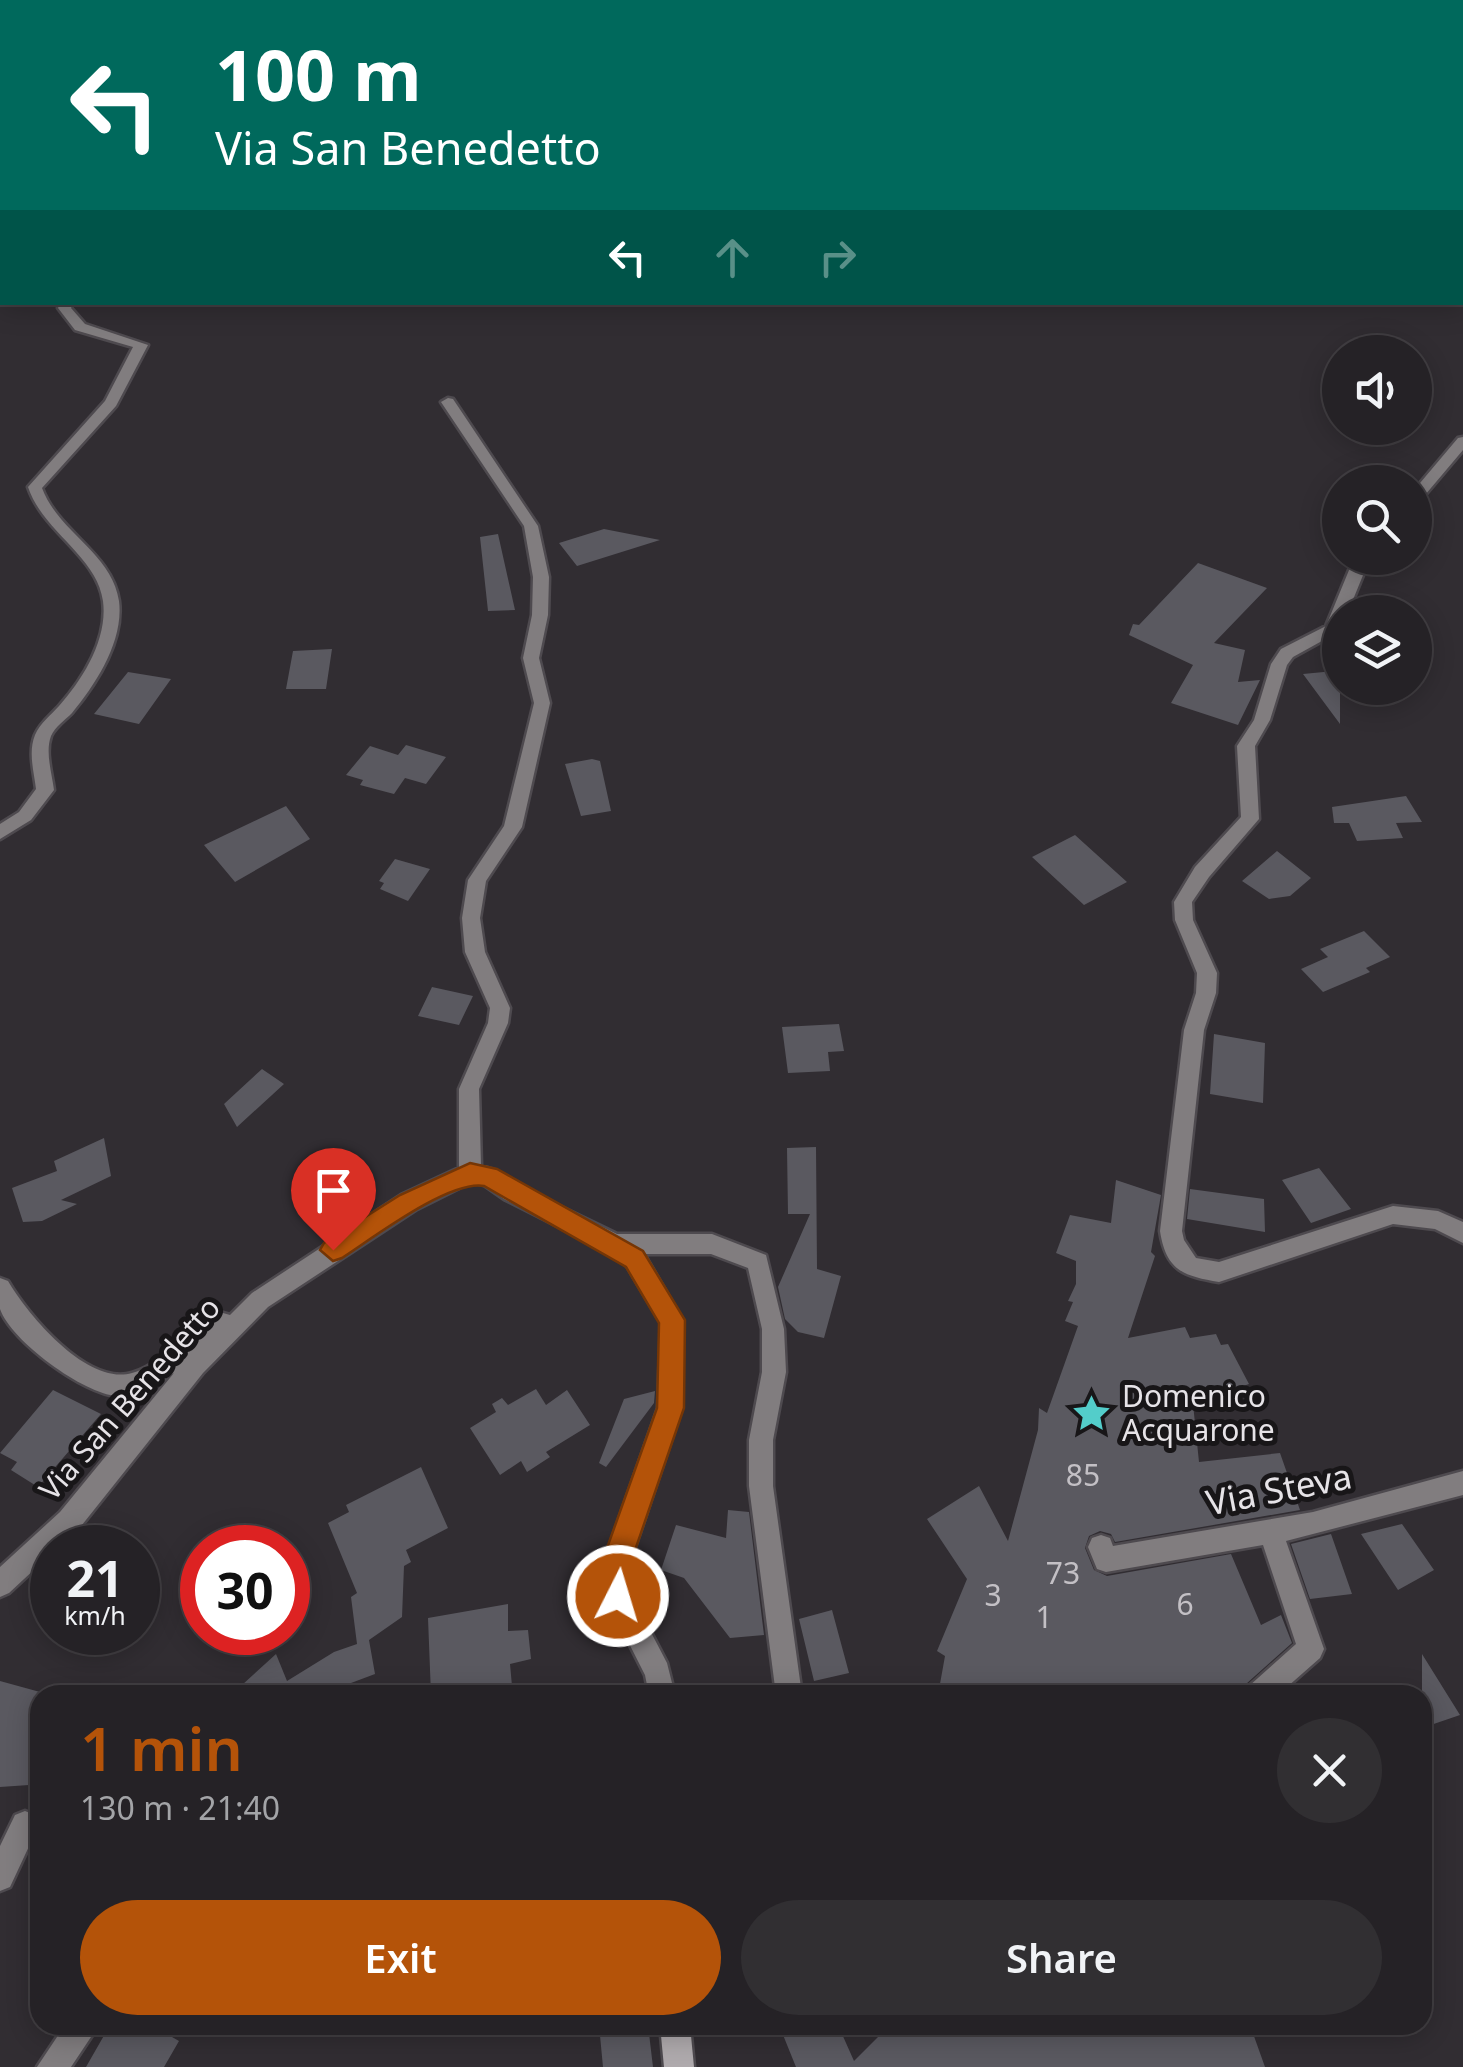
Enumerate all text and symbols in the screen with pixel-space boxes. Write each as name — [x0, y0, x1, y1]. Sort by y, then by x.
text: 100 m — [215, 26, 422, 122]
icon: left — [50, 40, 180, 170]
text: Via San Benedetto — [215, 117, 601, 178]
icon: left — [600, 230, 655, 285]
icon: ahead — [705, 230, 760, 285]
icon: right — [810, 230, 865, 285]
map controls — [1322, 335, 1432, 705]
button: sound — [1322, 335, 1432, 445]
button: search — [1322, 465, 1432, 575]
button: layers — [1322, 595, 1432, 705]
pin — [291, 1148, 376, 1251]
icon: arrive — [306, 1163, 361, 1218]
street label: Via San Benedetto — [29, 1288, 229, 1508]
place label: Domenico Acquarone — [1122, 1375, 1275, 1450]
place icon: Domenico Acquarone — [1071, 1393, 1113, 1435]
street label: Via Steva — [1202, 1451, 1355, 1526]
house number: 85 — [1066, 1454, 1100, 1495]
speed limit sign: 30 — [180, 1525, 310, 1655]
text: 21 — [66, 1544, 124, 1612]
position arrow — [566, 1544, 670, 1648]
house number: 73 — [1046, 1552, 1080, 1593]
house number: 3 — [984, 1574, 1002, 1615]
house number: 6 — [1176, 1583, 1194, 1624]
house number: 1 — [1035, 1596, 1053, 1637]
text: km/h — [64, 1598, 126, 1632]
text: 1 min — [80, 1707, 243, 1789]
button: close — [1277, 1718, 1382, 1823]
text: 130 m · 21:40 — [80, 1786, 280, 1829]
button: Exit — [80, 1900, 721, 2015]
button: Share — [741, 1900, 1382, 2015]

